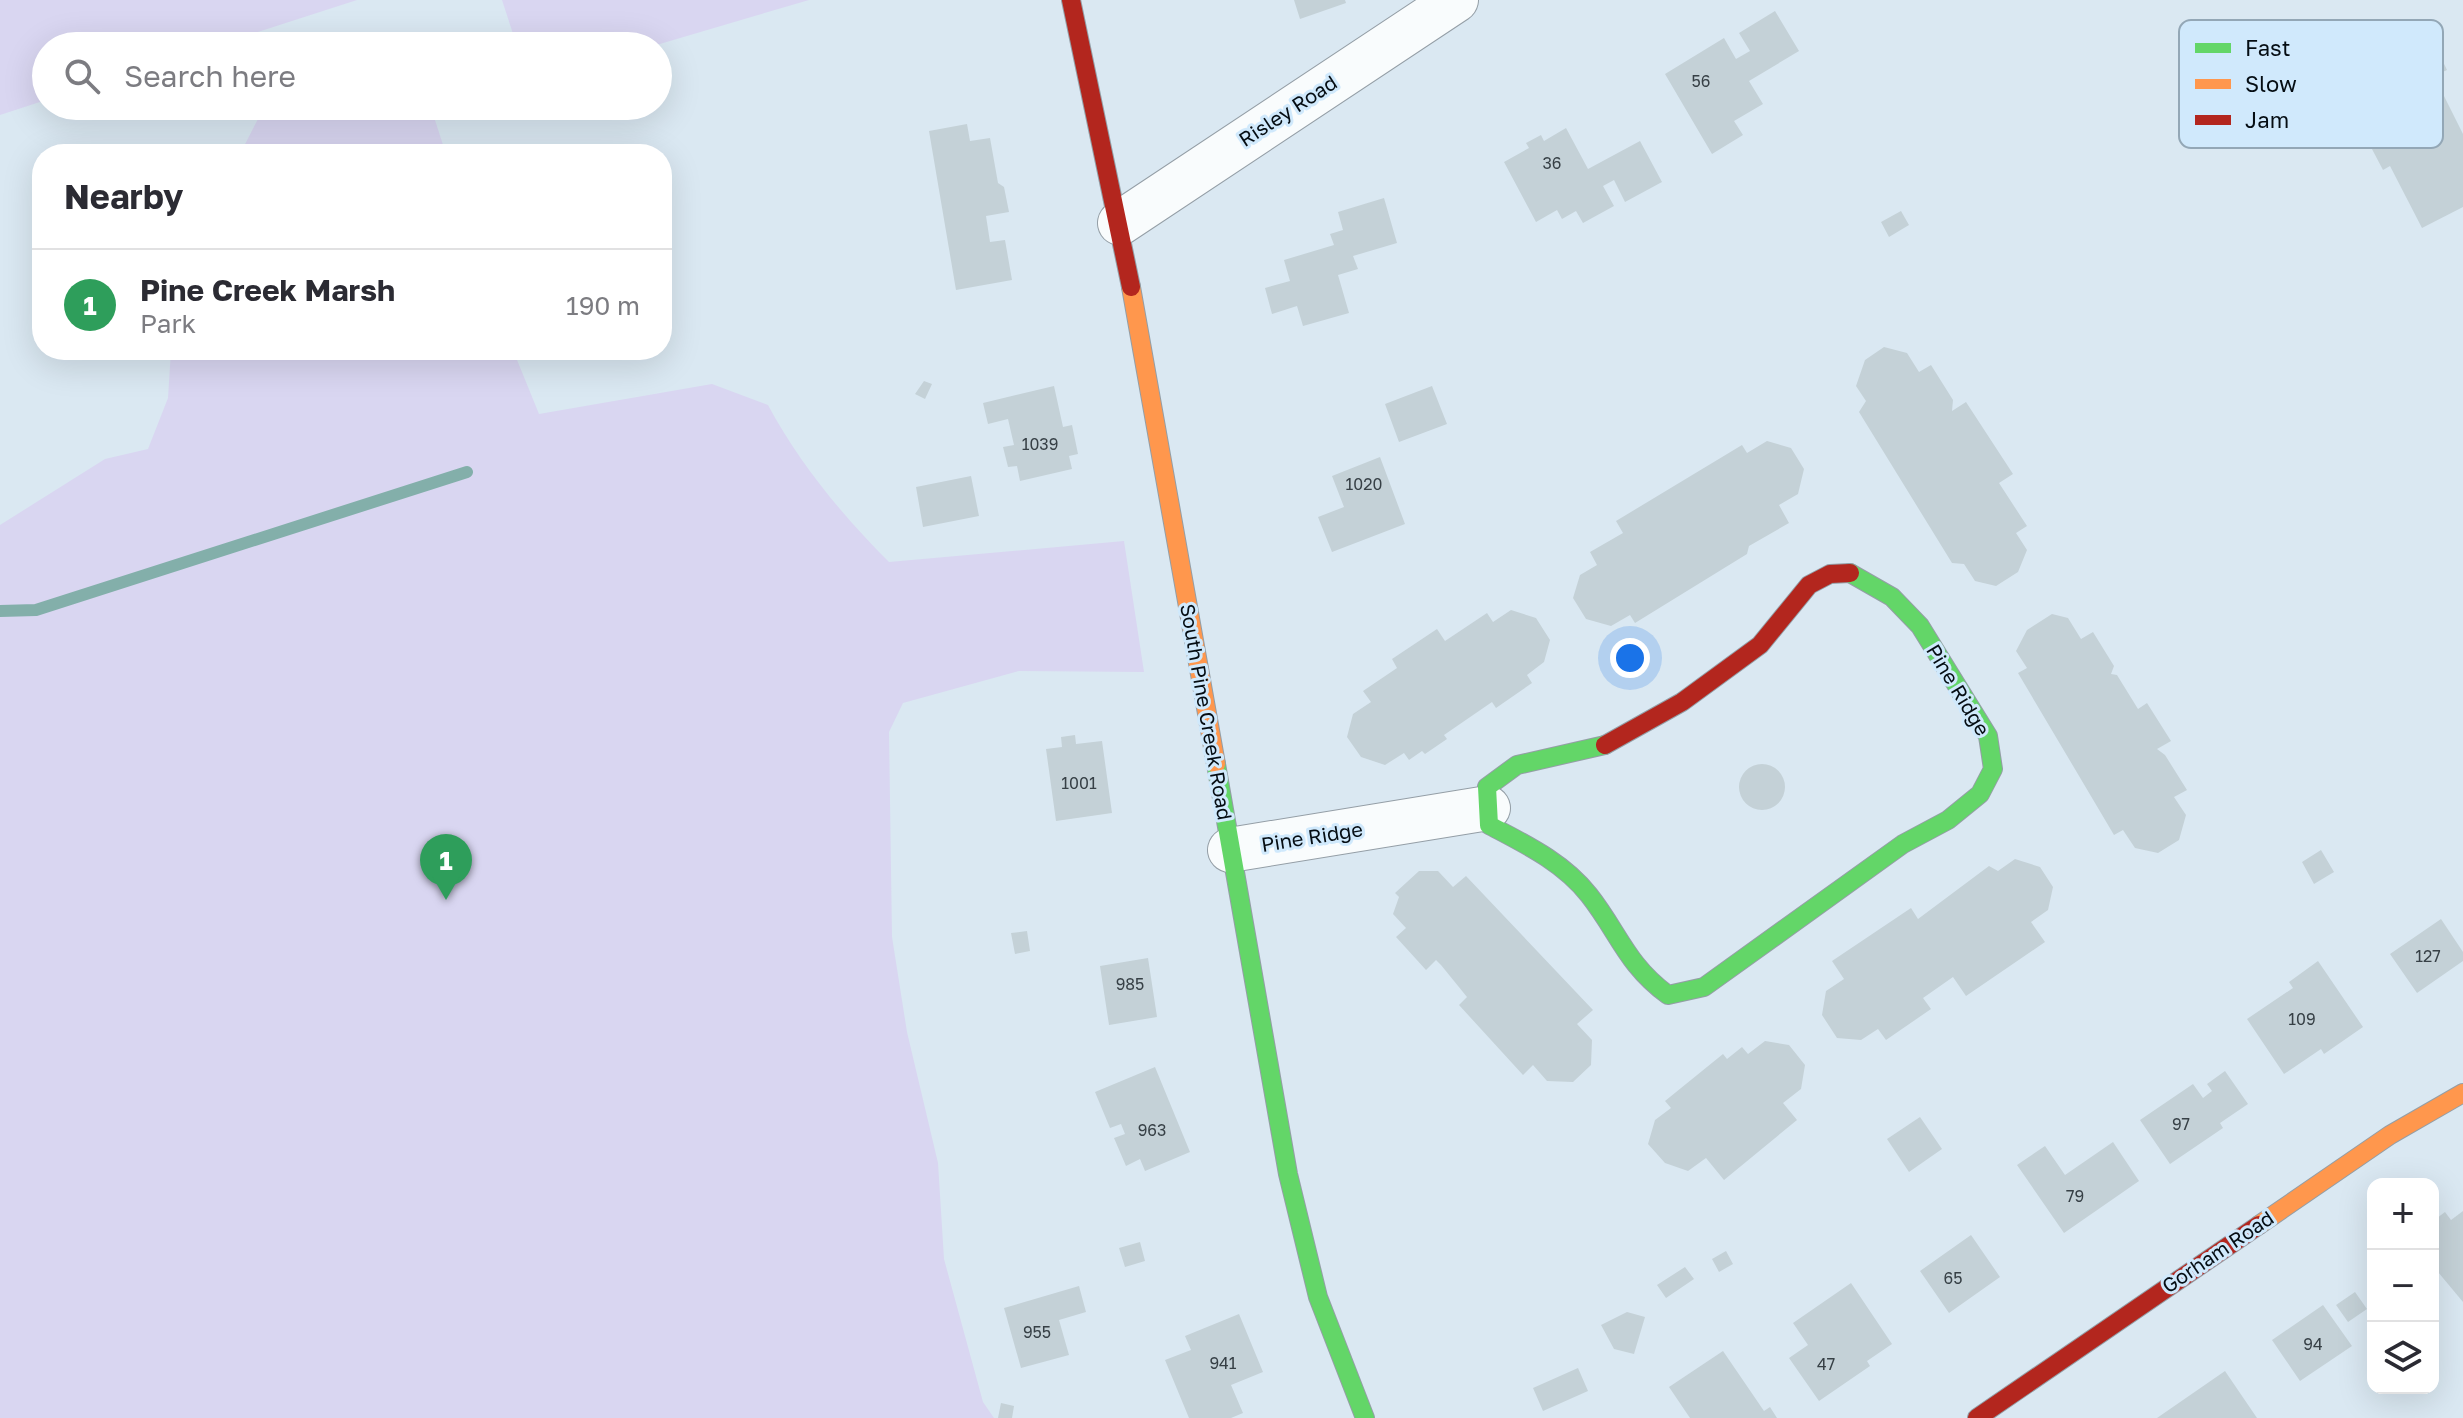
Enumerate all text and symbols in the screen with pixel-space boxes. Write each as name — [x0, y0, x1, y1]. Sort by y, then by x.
legend — [2179, 20, 2443, 148]
search box — [32, 32, 672, 120]
text: Fast — [2245, 34, 2291, 61]
icon: search — [60, 54, 104, 98]
text: Search here — [124, 58, 296, 94]
street label: Risley Road — [1234, 70, 1341, 151]
text: Slow — [2245, 70, 2297, 97]
house number: 56 — [1692, 71, 1710, 91]
text: Jam — [2245, 106, 2289, 133]
house number: 36 — [1542, 153, 1562, 173]
text: Nearby — [64, 176, 184, 216]
text: Pine Creek Marsh — [140, 272, 395, 308]
text: 1 — [83, 290, 97, 321]
text: 190 m — [566, 290, 640, 321]
text: Park — [140, 308, 196, 339]
house number: 1039 — [1022, 434, 1058, 454]
house number: 1020 — [1346, 474, 1382, 494]
street label: South Pine Creek Road — [1176, 602, 1238, 822]
your location — [1610, 638, 1650, 678]
street label: Pine Ridge — [1922, 639, 1996, 740]
house number: 1001 — [1061, 773, 1097, 793]
street label: Pine Ridge — [1259, 816, 1364, 856]
pin: 1 — [420, 834, 472, 900]
house number: 127 — [2415, 946, 2441, 966]
house number: 985 — [1116, 974, 1144, 994]
house number: 109 — [2288, 1009, 2316, 1029]
house number: 97 — [2172, 1114, 2190, 1134]
house number: 963 — [1138, 1120, 1166, 1140]
map controls — [2367, 1178, 2439, 1394]
button: + — [2367, 1178, 2439, 1250]
house number: 79 — [2066, 1186, 2084, 1206]
street label: Gorham Road — [2157, 1205, 2278, 1297]
button: − — [2367, 1250, 2439, 1322]
house number: 65 — [1944, 1268, 1962, 1288]
house number: 955 — [1023, 1322, 1051, 1342]
button: layers — [2367, 1322, 2439, 1394]
house number: 94 — [2303, 1334, 2323, 1354]
house number: 941 — [1209, 1353, 1237, 1373]
house number: 47 — [1817, 1354, 1835, 1374]

